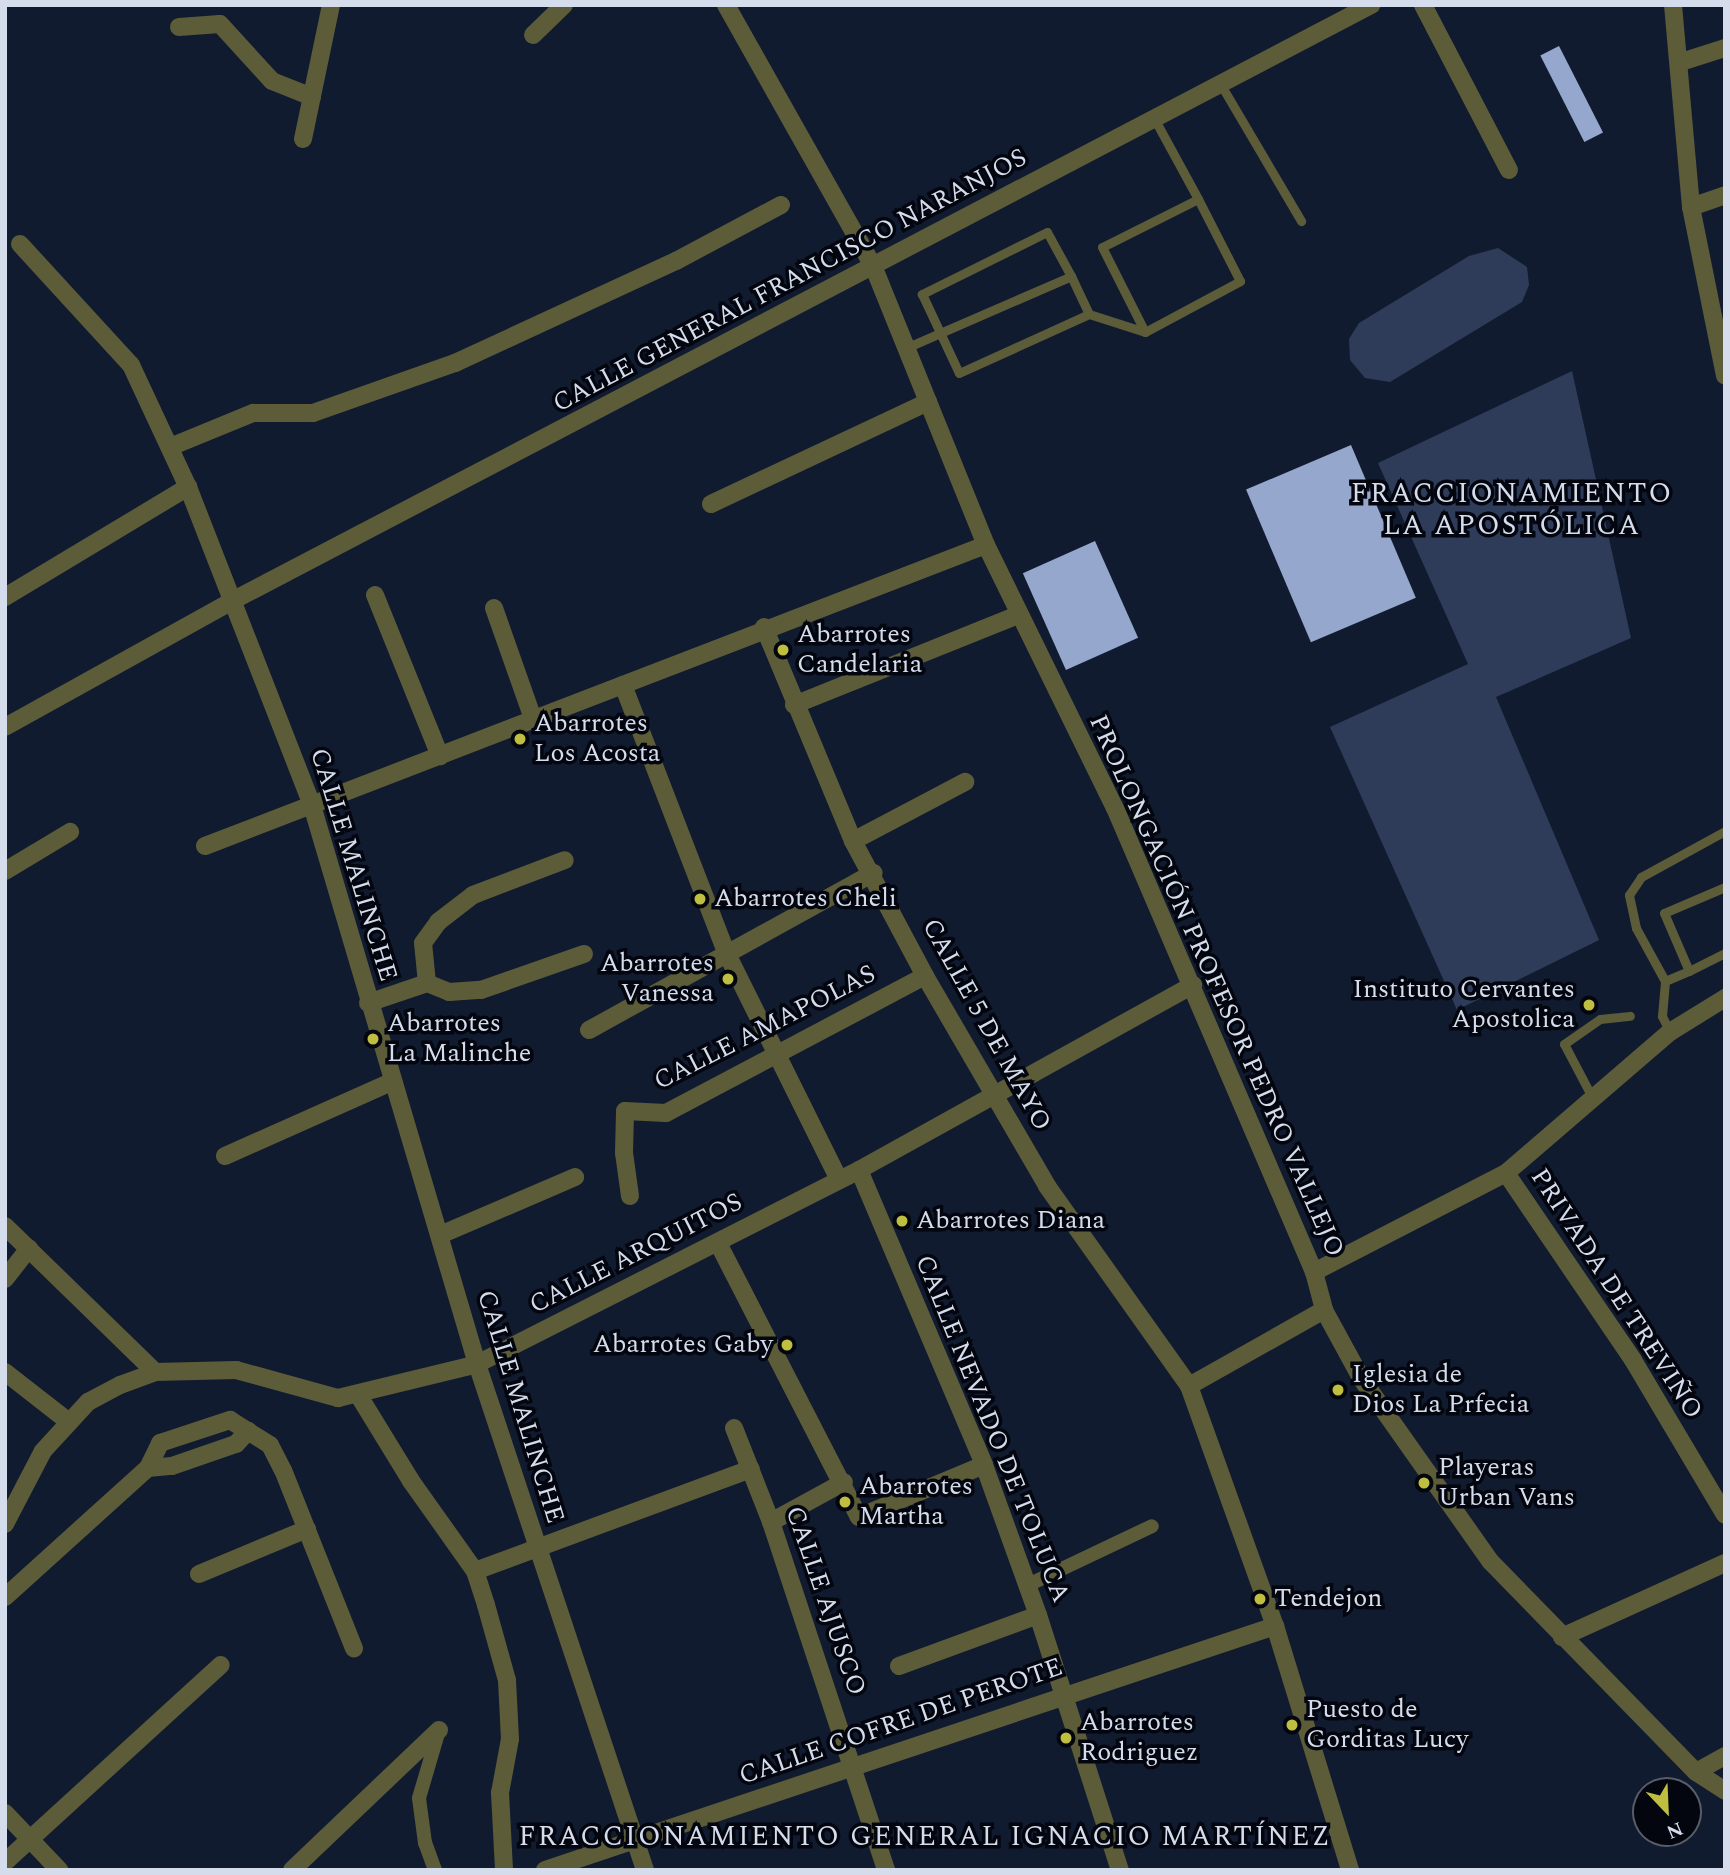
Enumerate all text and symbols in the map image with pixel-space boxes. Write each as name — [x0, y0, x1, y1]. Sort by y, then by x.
street label: CALLE GENERAL FRANCISCO NARANJOS — [548, 142, 1032, 420]
district label: FRACCIONAMIENTO LA APOSTÓLICA — [1353, 477, 1671, 543]
place label: Abarrotes Candelaria — [797, 619, 922, 680]
marker: Abarrotes Candelaria — [775, 642, 791, 658]
place label: Abarrotes Los Acosta — [534, 708, 661, 770]
street label: PROLONGACIÓN PROFESOR PEDRO VALLEJO — [1082, 710, 1350, 1262]
marker: Abarrotes Los Acosta — [512, 731, 528, 747]
street label: CALLE MALINCHE — [303, 745, 403, 985]
place label: Abarrotes Cheli — [714, 883, 897, 915]
marker: Abarrotes Cheli — [692, 891, 708, 907]
street label: CALLE 5 DE MAYO — [915, 913, 1057, 1137]
place label: Abarrotes Vanessa — [600, 948, 714, 1010]
street label: CALLE AMAPOLAS — [649, 959, 881, 1097]
marker: Abarrotes Vanessa — [720, 971, 736, 987]
place label: Instituto Cervantes Apostolica — [1353, 974, 1575, 1036]
marker: Instituto Cervantes Apostolica — [1581, 997, 1597, 1013]
place label: Abarrotes La Malinche — [387, 1008, 531, 1070]
marker: Abarrotes La Malinche — [365, 1031, 381, 1047]
street label: PRIVADA DE TREVIÑO — [1523, 1163, 1709, 1425]
street label: CALLE ARQUITOS — [524, 1187, 748, 1321]
place label: Abarrotes Diana — [916, 1205, 1105, 1237]
marker: Abarrotes Diana — [894, 1213, 910, 1229]
street label: CALLE NEVADO DE TOLUCA — [908, 1251, 1076, 1607]
street label: CALLE MALINCHE — [470, 1287, 570, 1527]
place label: Abarrotes Gaby — [593, 1329, 773, 1361]
marker: Abarrotes Gaby — [779, 1337, 795, 1353]
place label: Iglesia de Dios La Prfecia — [1352, 1359, 1529, 1420]
marker: Iglesia de Dios La Prfecia — [1330, 1382, 1346, 1398]
place label: Playeras Urban Vans — [1438, 1452, 1575, 1514]
place label: Abarrotes Martha — [859, 1471, 973, 1532]
marker: Playeras Urban Vans — [1416, 1475, 1432, 1491]
marker: Abarrotes Martha — [837, 1494, 853, 1510]
street label: CALLE AJUSCO — [778, 1502, 872, 1700]
place label: Tendejon — [1274, 1583, 1382, 1615]
marker: Tendejon — [1252, 1591, 1268, 1607]
street label: CALLE COFRE DE PEROTE — [735, 1652, 1067, 1792]
place label: Puesto de Gorditas Lucy — [1306, 1694, 1469, 1756]
place label: Abarrotes Rodriguez — [1080, 1707, 1198, 1768]
marker: Puesto de Gorditas Lucy — [1284, 1717, 1300, 1733]
marker: Abarrotes Rodriguez — [1058, 1730, 1074, 1746]
north arrow — [1632, 1777, 1702, 1847]
text: N — [1662, 1814, 1687, 1846]
district label: FRACCIONAMIENTO GENERAL IGNACIO MARTÍNEZ — [523, 1820, 1327, 1854]

